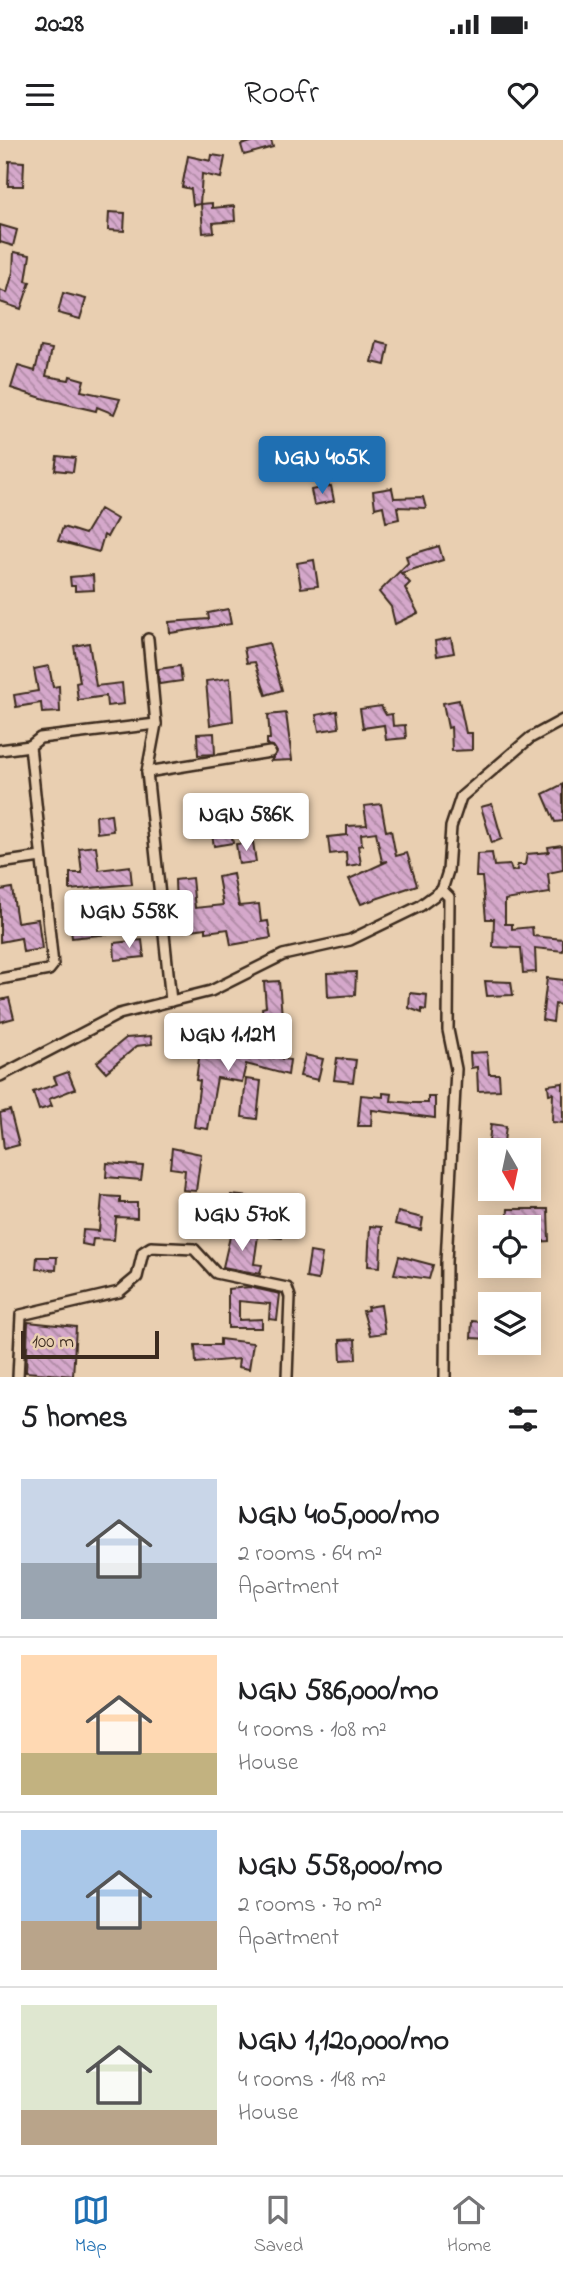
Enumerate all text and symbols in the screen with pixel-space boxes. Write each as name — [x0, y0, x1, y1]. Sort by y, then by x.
text: 20:28 — [35, 6, 84, 44]
text: Roofr — [244, 71, 319, 118]
icon: menu — [21, 76, 59, 114]
icon: heart — [504, 76, 542, 114]
pin: NGN 405K — [250, 436, 394, 496]
text: NGN 405K — [275, 442, 369, 475]
pin: NGN 586K — [174, 794, 318, 853]
text: NGN 586K — [199, 799, 293, 832]
pin: NGN 558K — [57, 890, 201, 950]
text: NGN 558K — [80, 896, 178, 929]
pin: NGN 1.12M — [148, 1014, 308, 1073]
text: NGN 1.12M — [180, 1019, 276, 1052]
north arrow — [478, 1138, 541, 1200]
map controls — [478, 1138, 541, 1355]
pin: NGN 570K — [170, 1194, 314, 1253]
text: NGN 570K — [195, 1199, 289, 1232]
button: locate — [478, 1215, 541, 1278]
button: layers — [478, 1292, 541, 1355]
scale bar — [21, 1328, 159, 1360]
text: 100 m — [32, 1329, 74, 1356]
text: 5 homes — [21, 1397, 128, 1441]
icon: filters — [504, 1400, 542, 1438]
text: NGN 405,000/mo — [238, 1494, 440, 1538]
icon: home — [77, 1507, 161, 1591]
text: 2 rooms · 64 m² — [238, 1538, 382, 1571]
text: Apartment — [238, 1571, 339, 1604]
text: NGN 586,000/mo — [238, 1670, 439, 1714]
icon: home — [77, 1683, 161, 1767]
text: 4 rooms · 108 m² — [238, 1714, 387, 1747]
text: House — [238, 1747, 298, 1780]
text: NGN 558,000/mo — [238, 1845, 443, 1889]
icon: home — [77, 1858, 161, 1942]
text: 2 rooms · 70 m² — [238, 1889, 382, 1922]
text: Apartment — [238, 1922, 339, 1955]
text: NGN 1,120,000/mo — [238, 2020, 449, 2064]
icon: home — [77, 2033, 161, 2117]
text: 4 rooms · 148 m² — [238, 2064, 386, 2097]
text: House — [238, 2097, 298, 2130]
tab: Map — [72, 2191, 110, 2260]
tab: Saved — [254, 2191, 303, 2260]
tab: Home — [447, 2191, 491, 2260]

